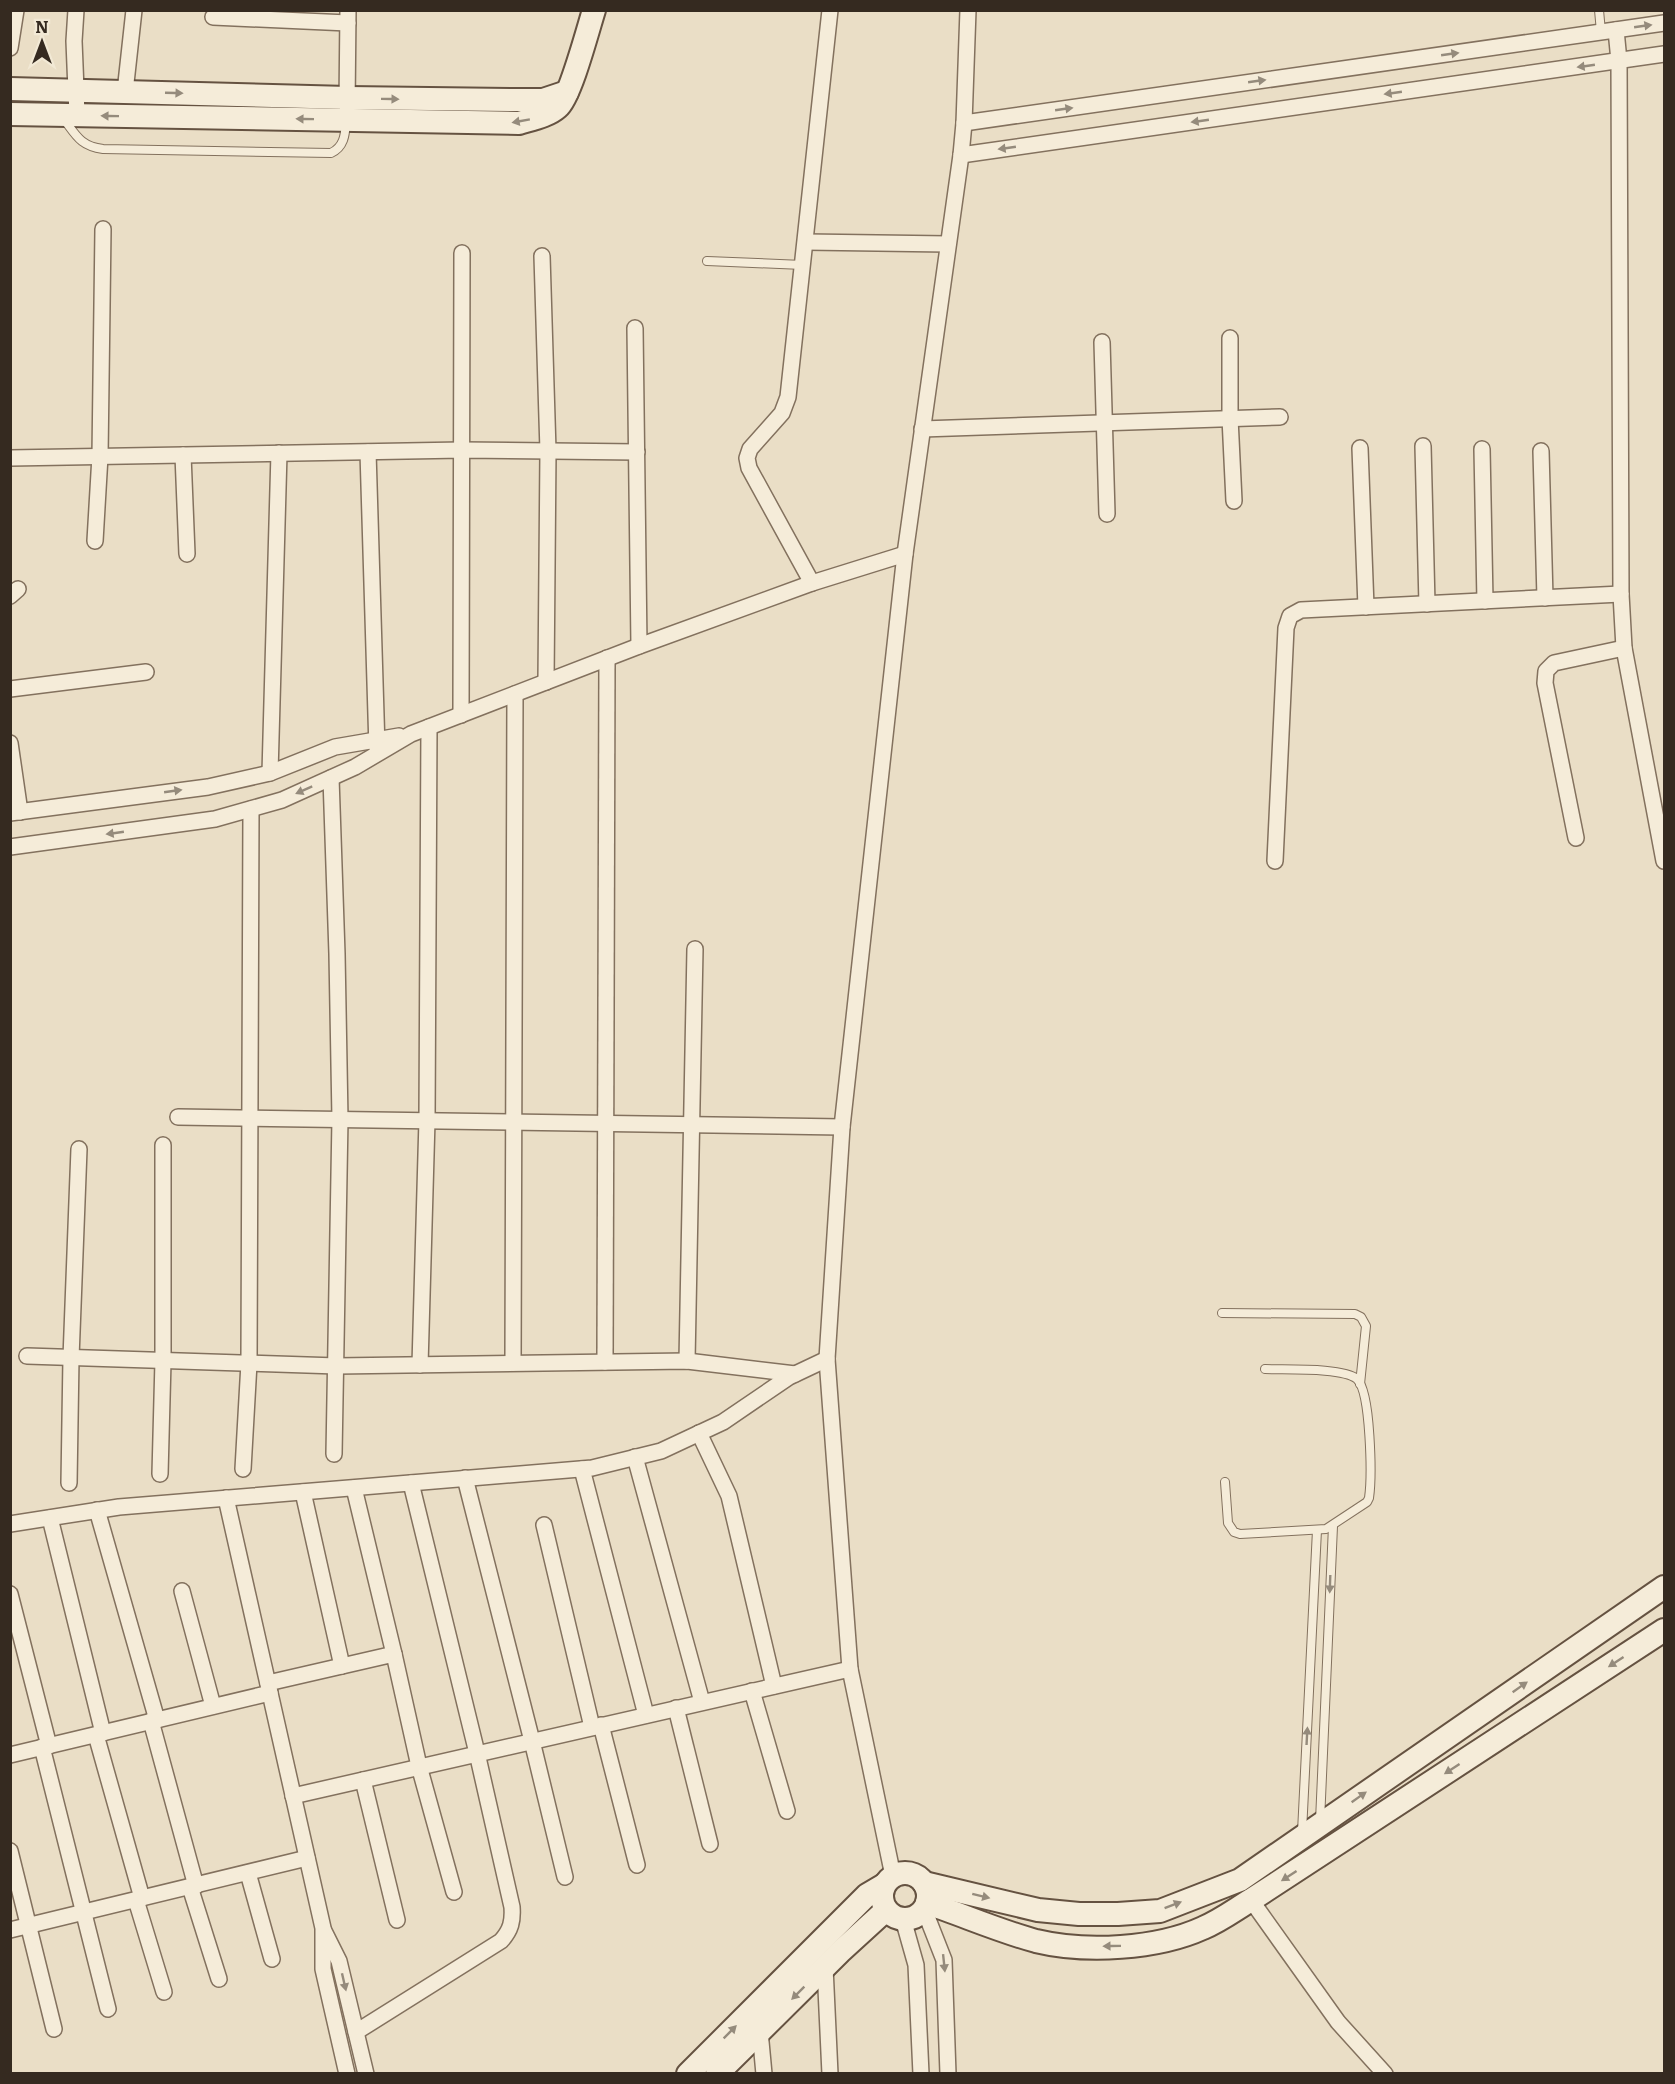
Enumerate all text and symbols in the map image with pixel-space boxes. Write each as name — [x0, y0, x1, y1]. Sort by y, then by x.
north arrow — [12, 12, 72, 72]
text: N — [35, 14, 49, 38]
one-way arrow — [1633, 22, 1652, 31]
one-way arrow — [1440, 49, 1459, 58]
one-way arrow — [1576, 61, 1595, 70]
one-way arrow — [1247, 77, 1266, 86]
one-way arrow — [164, 89, 183, 98]
one-way arrow — [1383, 89, 1402, 98]
one-way arrow — [380, 94, 399, 104]
one-way arrow — [1054, 104, 1073, 113]
one-way arrow — [101, 111, 120, 121]
one-way arrow — [296, 114, 315, 124]
one-way arrow — [1190, 116, 1209, 125]
one-way arrow — [511, 117, 530, 126]
one-way arrow — [997, 144, 1016, 153]
one-way arrow — [295, 786, 312, 795]
one-way arrow — [163, 787, 182, 796]
one-way arrow — [105, 828, 124, 837]
one-way arrow — [1326, 1575, 1335, 1594]
one-way arrow — [1608, 1656, 1624, 1668]
one-way arrow — [1511, 1681, 1527, 1693]
one-way arrow — [1302, 1727, 1312, 1746]
one-way arrow — [1444, 1763, 1461, 1774]
one-way arrow — [1351, 1792, 1367, 1803]
one-way arrow — [1281, 1870, 1297, 1881]
one-way arrow — [972, 1892, 991, 1902]
one-way arrow — [1165, 1900, 1183, 1910]
one-way arrow — [1102, 1941, 1121, 1951]
one-way arrow — [939, 1954, 949, 1973]
one-way arrow — [340, 1973, 350, 1991]
one-way arrow — [791, 1986, 805, 2000]
one-way arrow — [722, 2026, 736, 2040]

